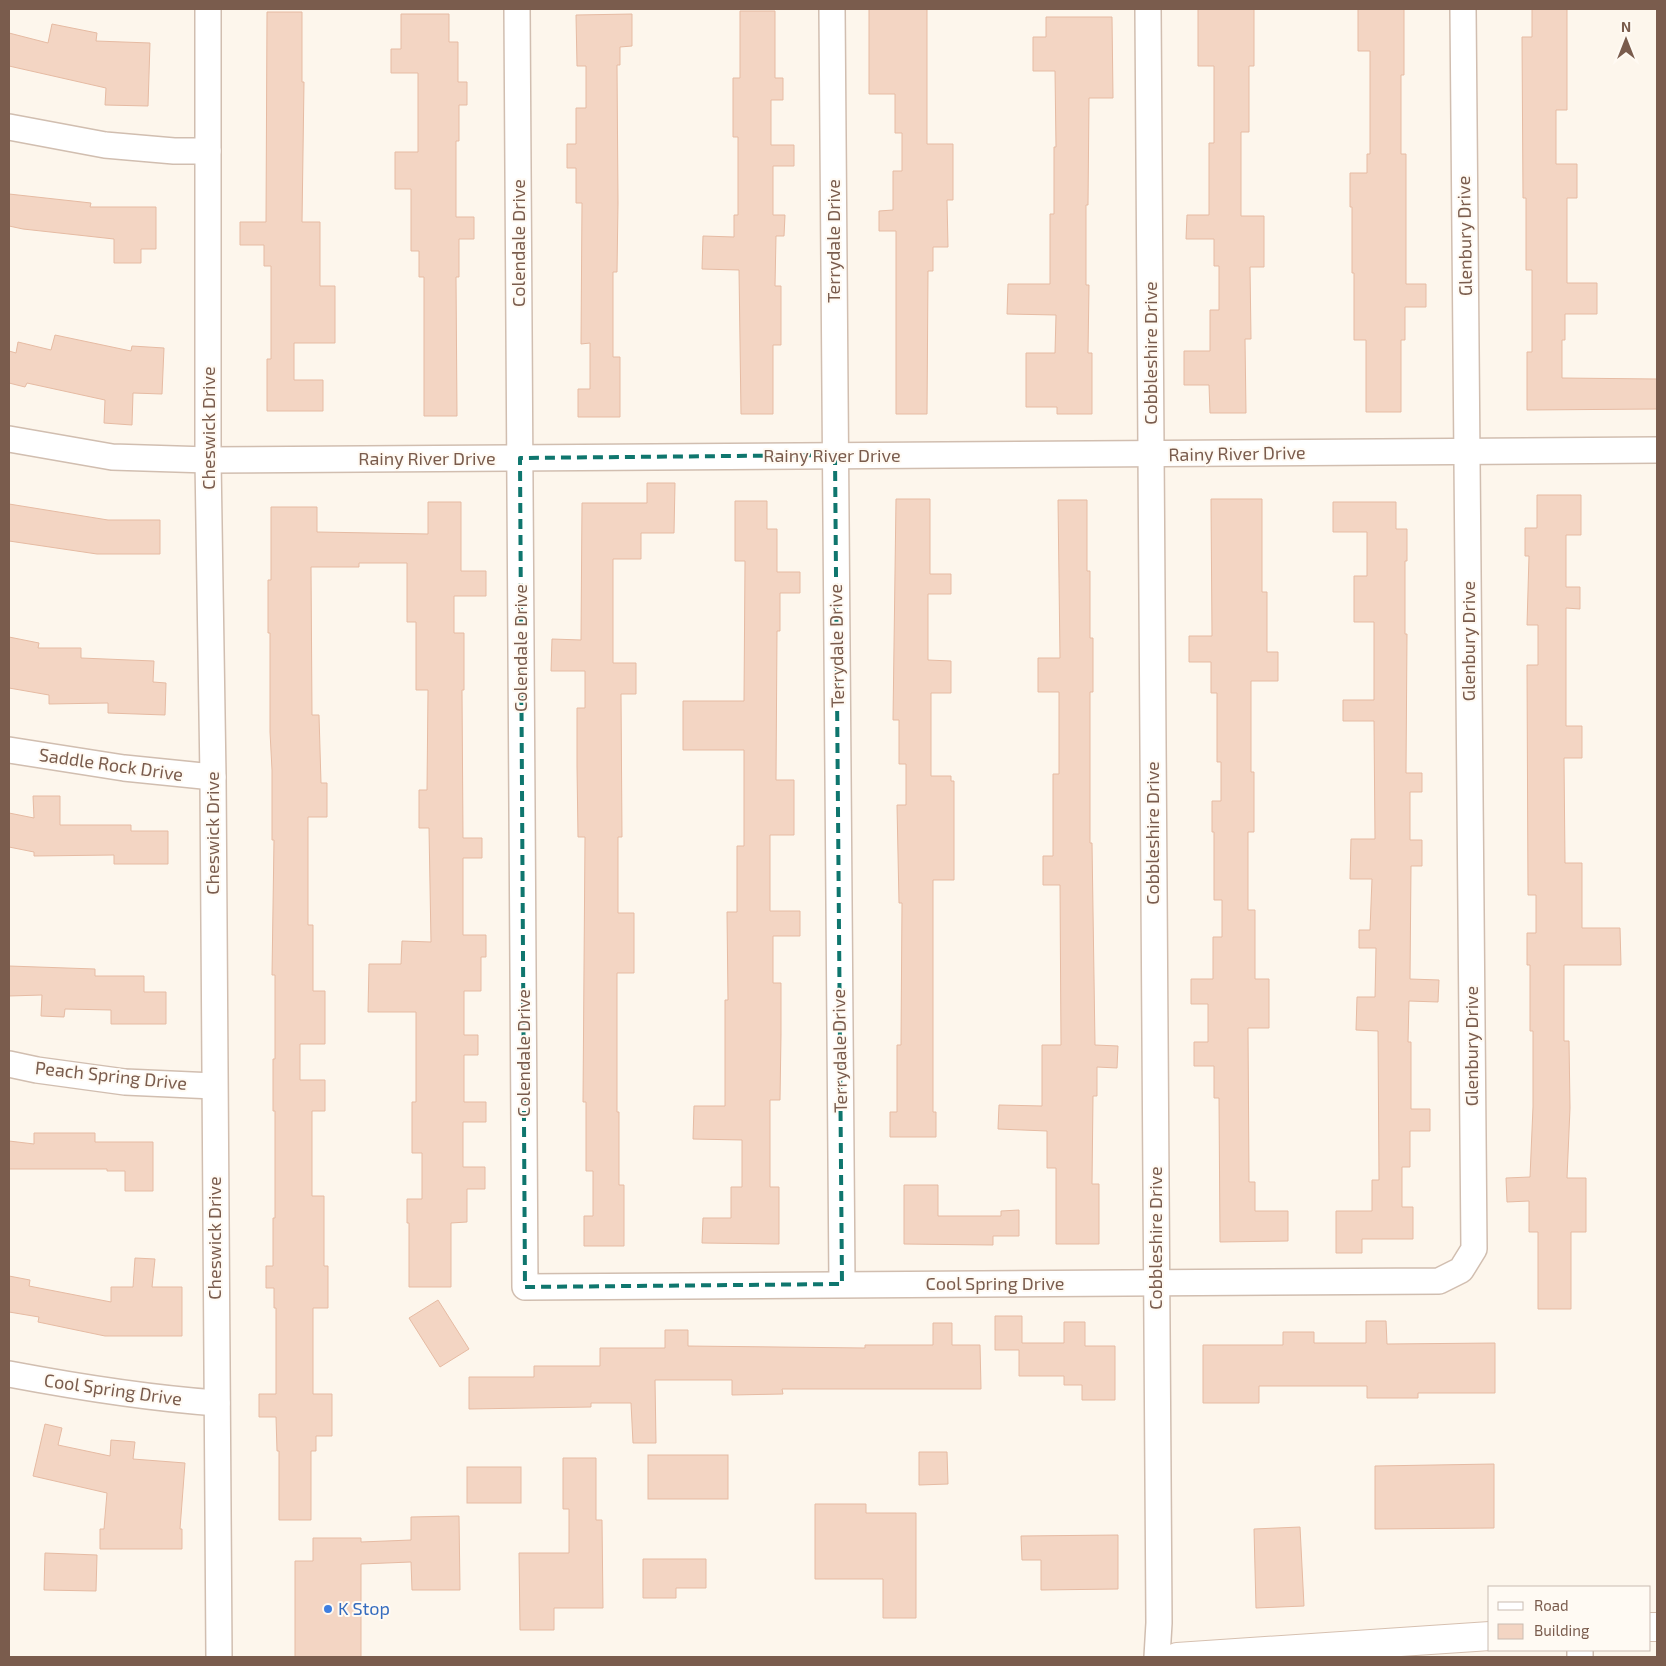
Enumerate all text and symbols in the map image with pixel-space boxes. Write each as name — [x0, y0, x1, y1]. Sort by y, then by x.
north arrow — [1601, 15, 1651, 65]
text: N — [1621, 18, 1631, 35]
street label: Glenbury Drive — [1452, 176, 1476, 296]
street label: Colendale Drive — [507, 179, 529, 307]
street label: Terrydale Drive — [822, 179, 844, 303]
street label: Cobbleshire Drive — [1139, 281, 1161, 425]
street label: Cheswick Drive — [197, 366, 219, 490]
street label: Rainy River Drive — [1168, 441, 1306, 465]
street label: Rainy River Drive — [763, 444, 901, 466]
street label: Rainy River Drive — [358, 447, 496, 469]
street label: Glenbury Drive — [1457, 581, 1479, 701]
street label: Colendale Drive — [509, 584, 531, 712]
street label: Terrydale Drive — [824, 584, 848, 708]
street label: Saddle Rock Drive — [38, 743, 185, 785]
street label: Cobbleshire Drive — [1141, 761, 1163, 905]
street label: Cheswick Drive — [201, 771, 223, 895]
street label: Glenbury Drive — [1460, 986, 1482, 1106]
street label: Colendale Drive — [512, 989, 534, 1117]
street label: Terrydale Drive — [827, 989, 851, 1113]
street label: Peach Spring Drive — [34, 1056, 188, 1094]
street label: Cobbleshire Drive — [1144, 1166, 1166, 1310]
street label: Cheswick Drive — [203, 1176, 225, 1300]
street label: Cool Spring Drive — [925, 1272, 1065, 1294]
street label: Cool Spring Drive — [43, 1368, 184, 1410]
legend — [1488, 1586, 1651, 1651]
text: Road — [1534, 1596, 1569, 1614]
place label: K Stop — [338, 1597, 390, 1619]
marker: K Stop — [322, 1603, 334, 1615]
text: Building — [1534, 1621, 1590, 1639]

